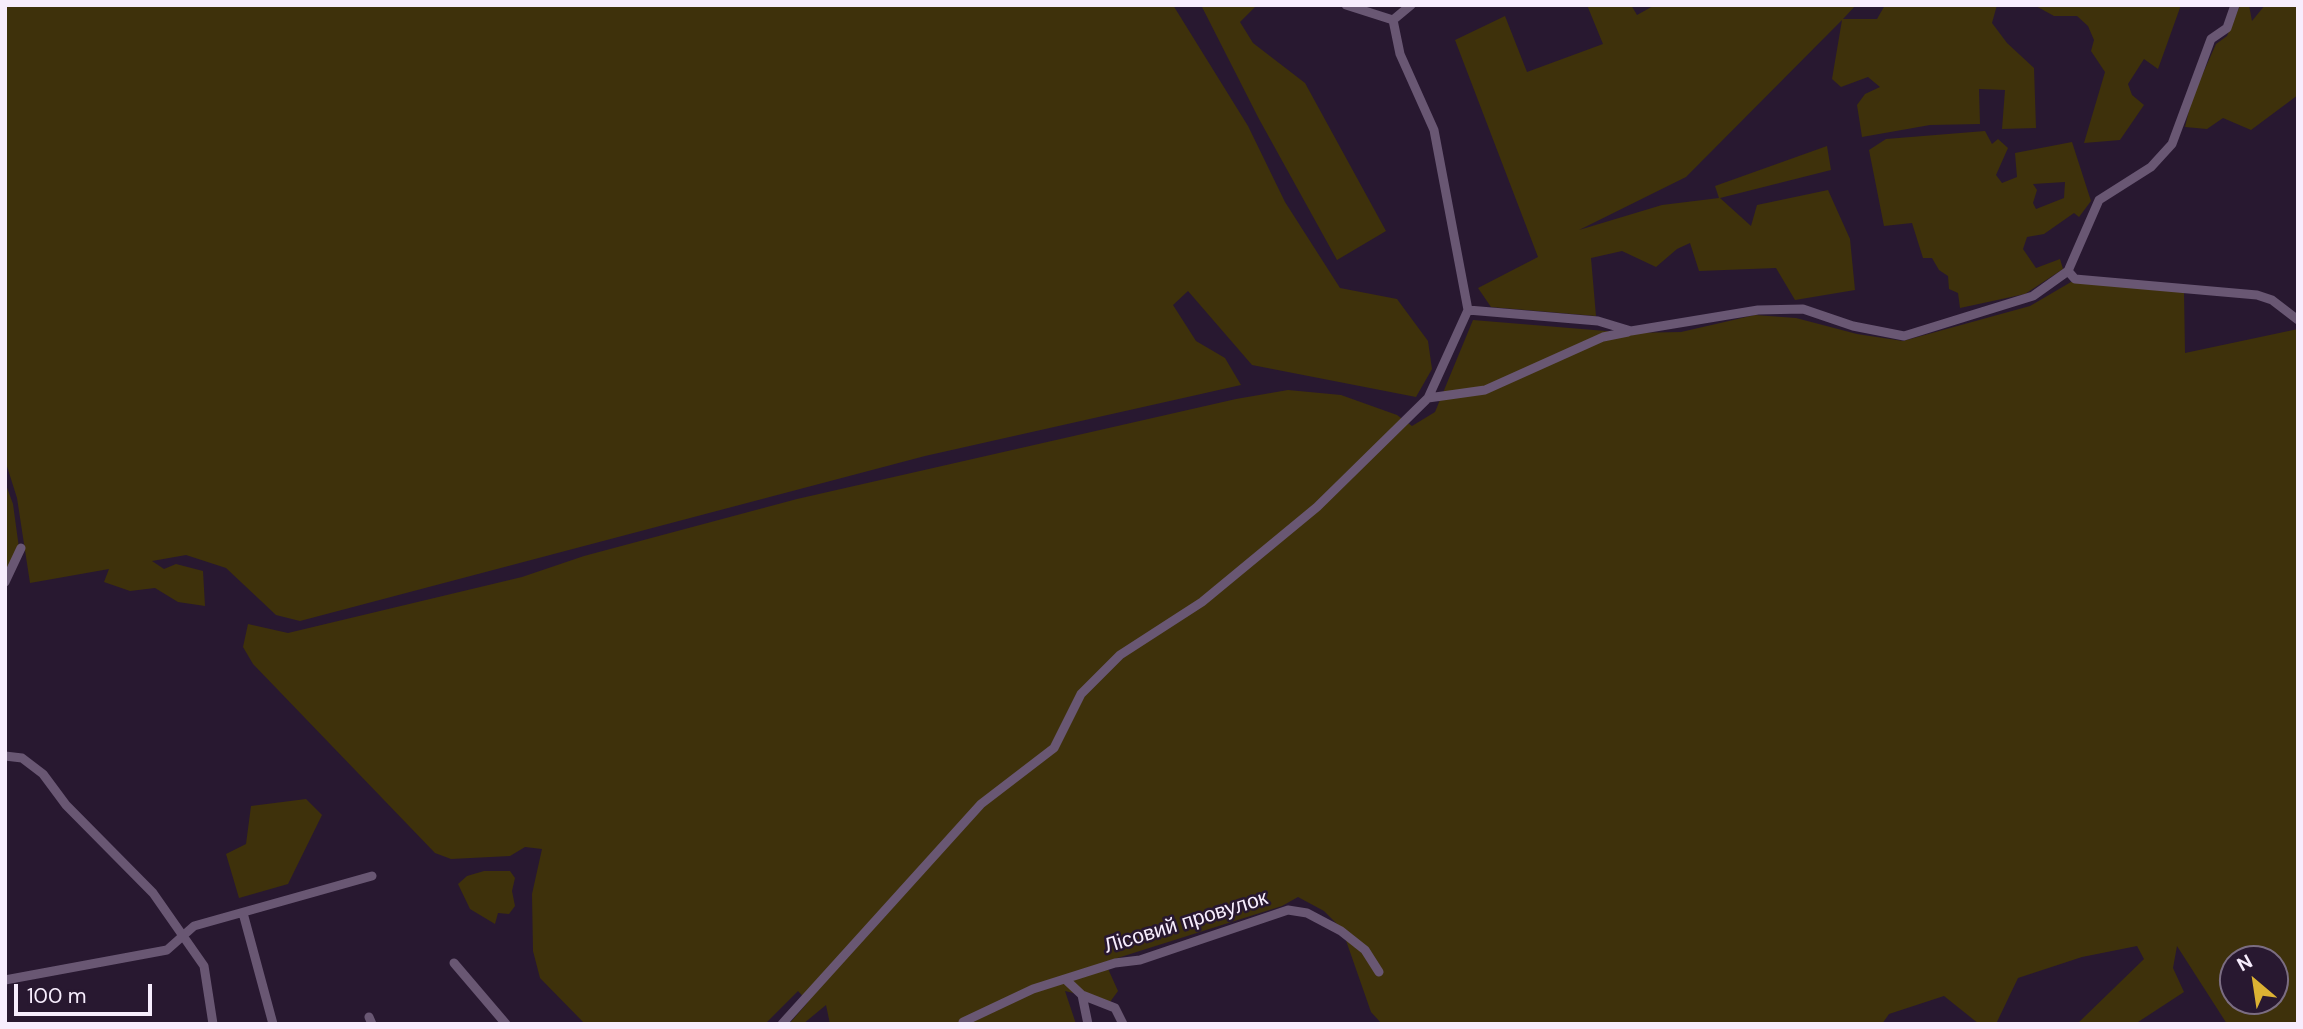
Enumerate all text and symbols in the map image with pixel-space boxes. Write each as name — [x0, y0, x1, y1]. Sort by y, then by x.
street label: Лісовий провулок — [1101, 886, 1271, 960]
north arrow — [2219, 945, 2289, 1015]
text: N — [2232, 949, 2257, 977]
scale bar — [18, 970, 156, 1014]
text: 100 m — [27, 982, 87, 1010]

